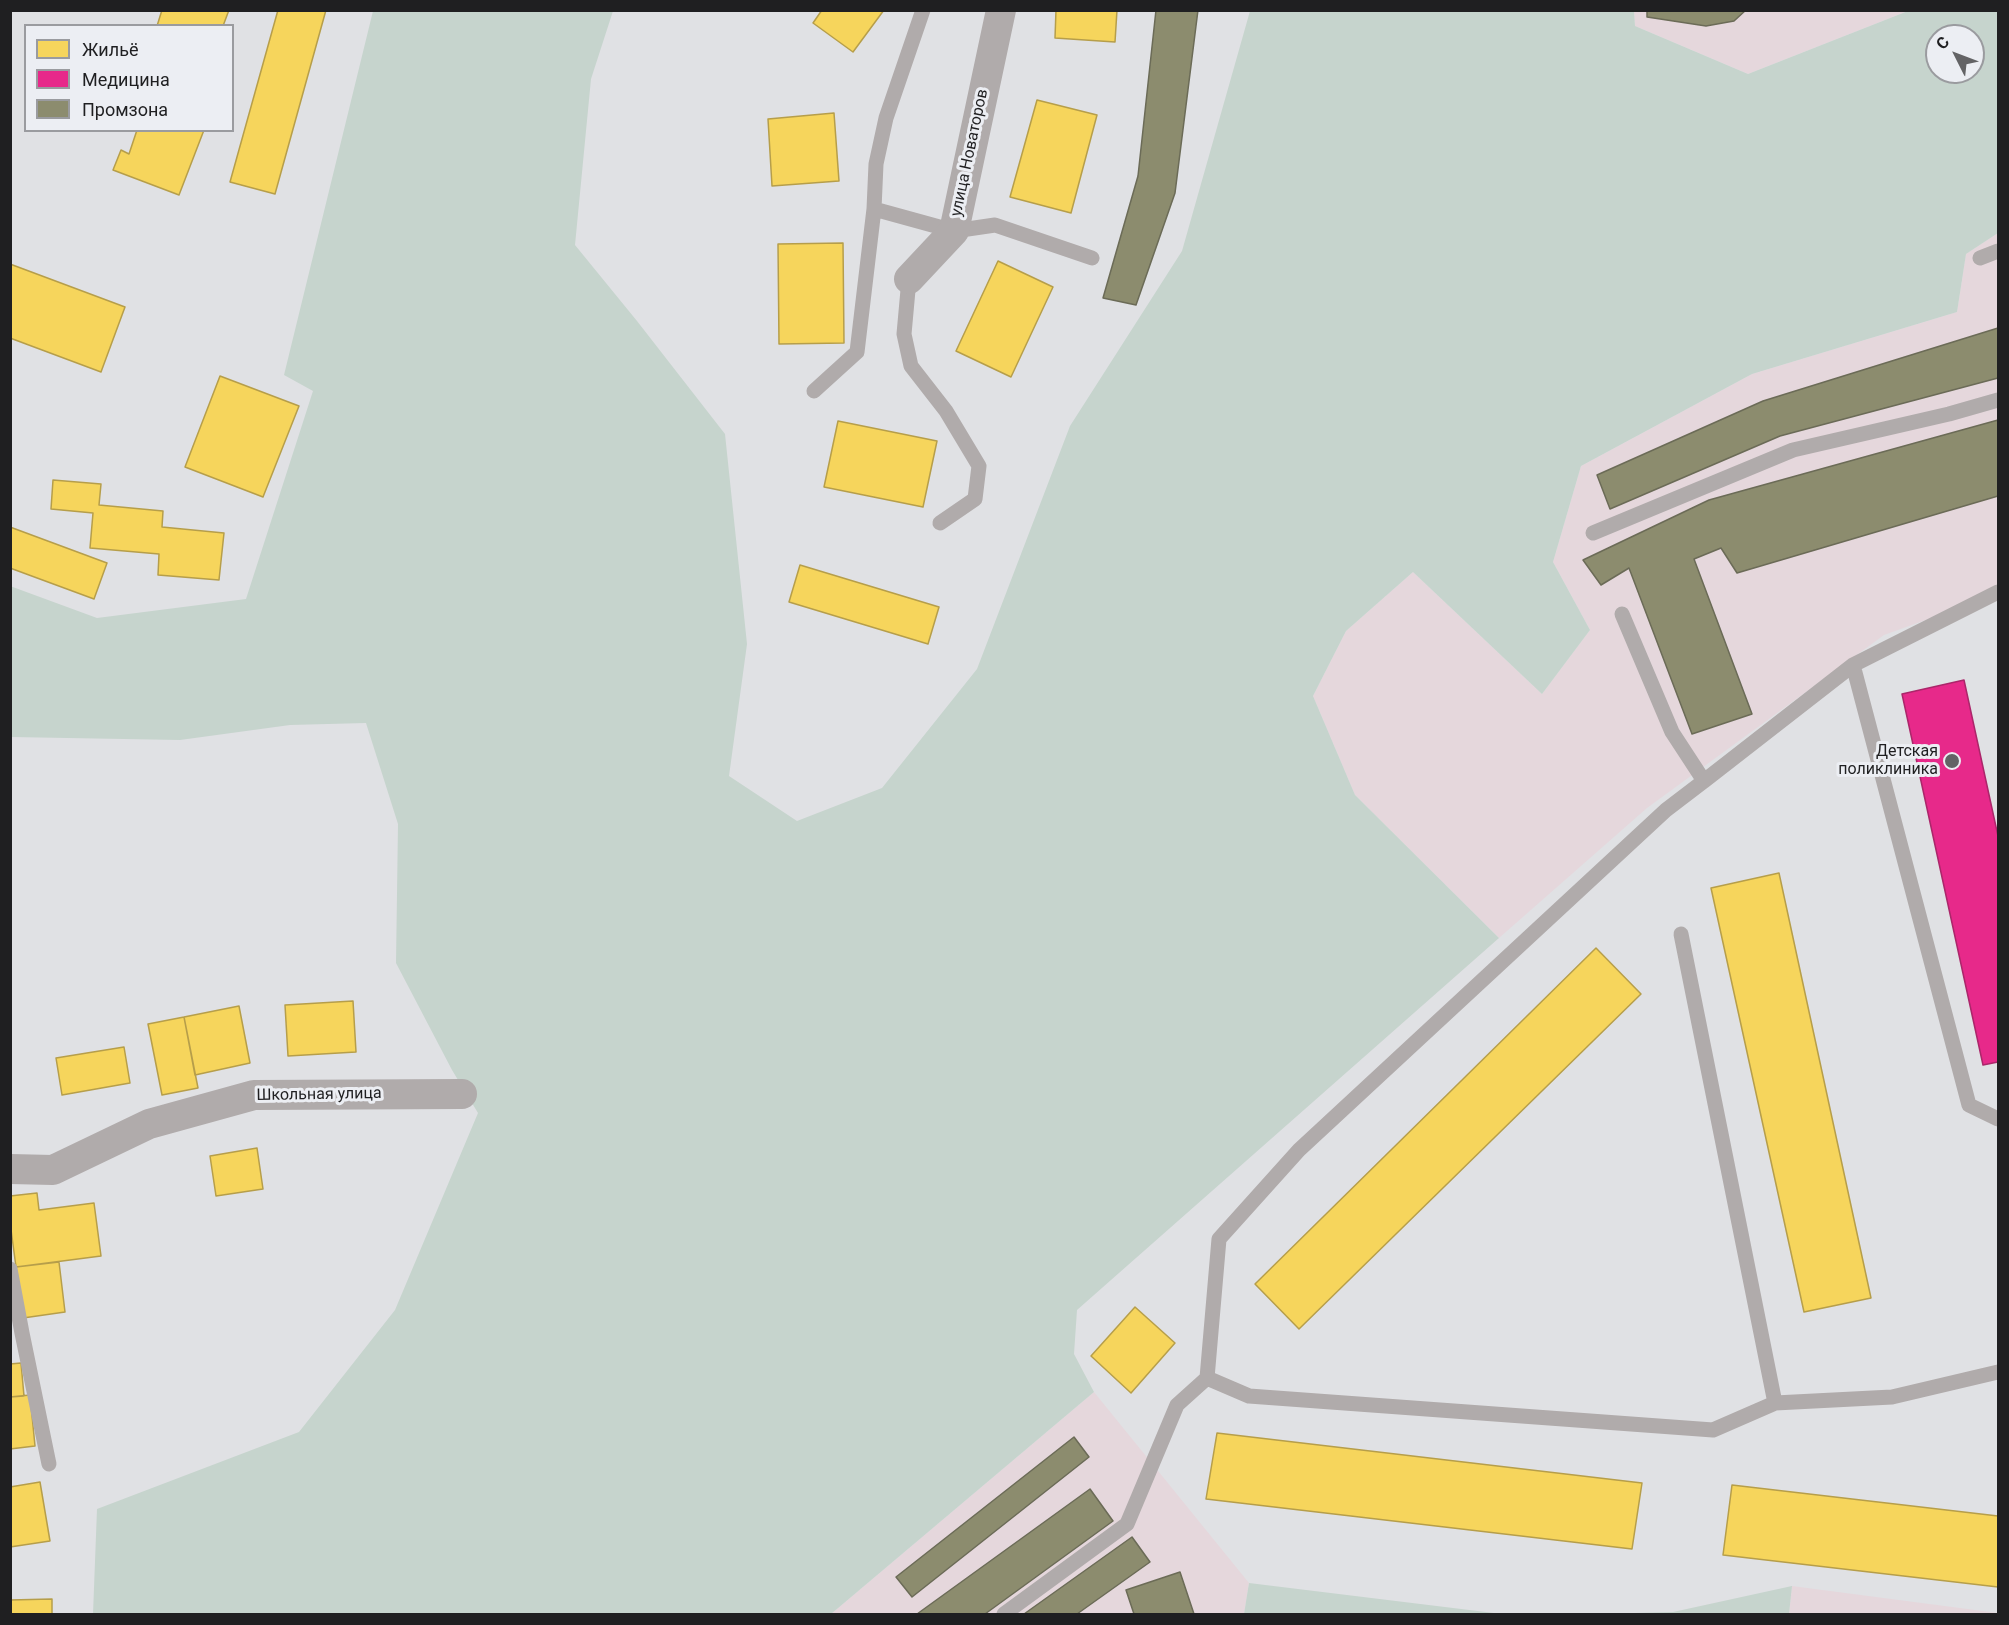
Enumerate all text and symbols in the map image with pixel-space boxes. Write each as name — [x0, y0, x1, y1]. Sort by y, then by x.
legend — [24, 24, 234, 132]
north arrow — [1925, 24, 1985, 84]
text: С — [1932, 33, 1953, 53]
text: Жильё — [82, 39, 138, 60]
text: Медицина — [82, 69, 170, 90]
street label: улица Новаторов — [947, 87, 993, 219]
text: Промзона — [82, 99, 168, 120]
place label: Детская поликлиника — [1838, 742, 1938, 780]
marker: Детская поликлиника — [1943, 752, 1961, 770]
street label: Школьная улица — [256, 1084, 382, 1106]

